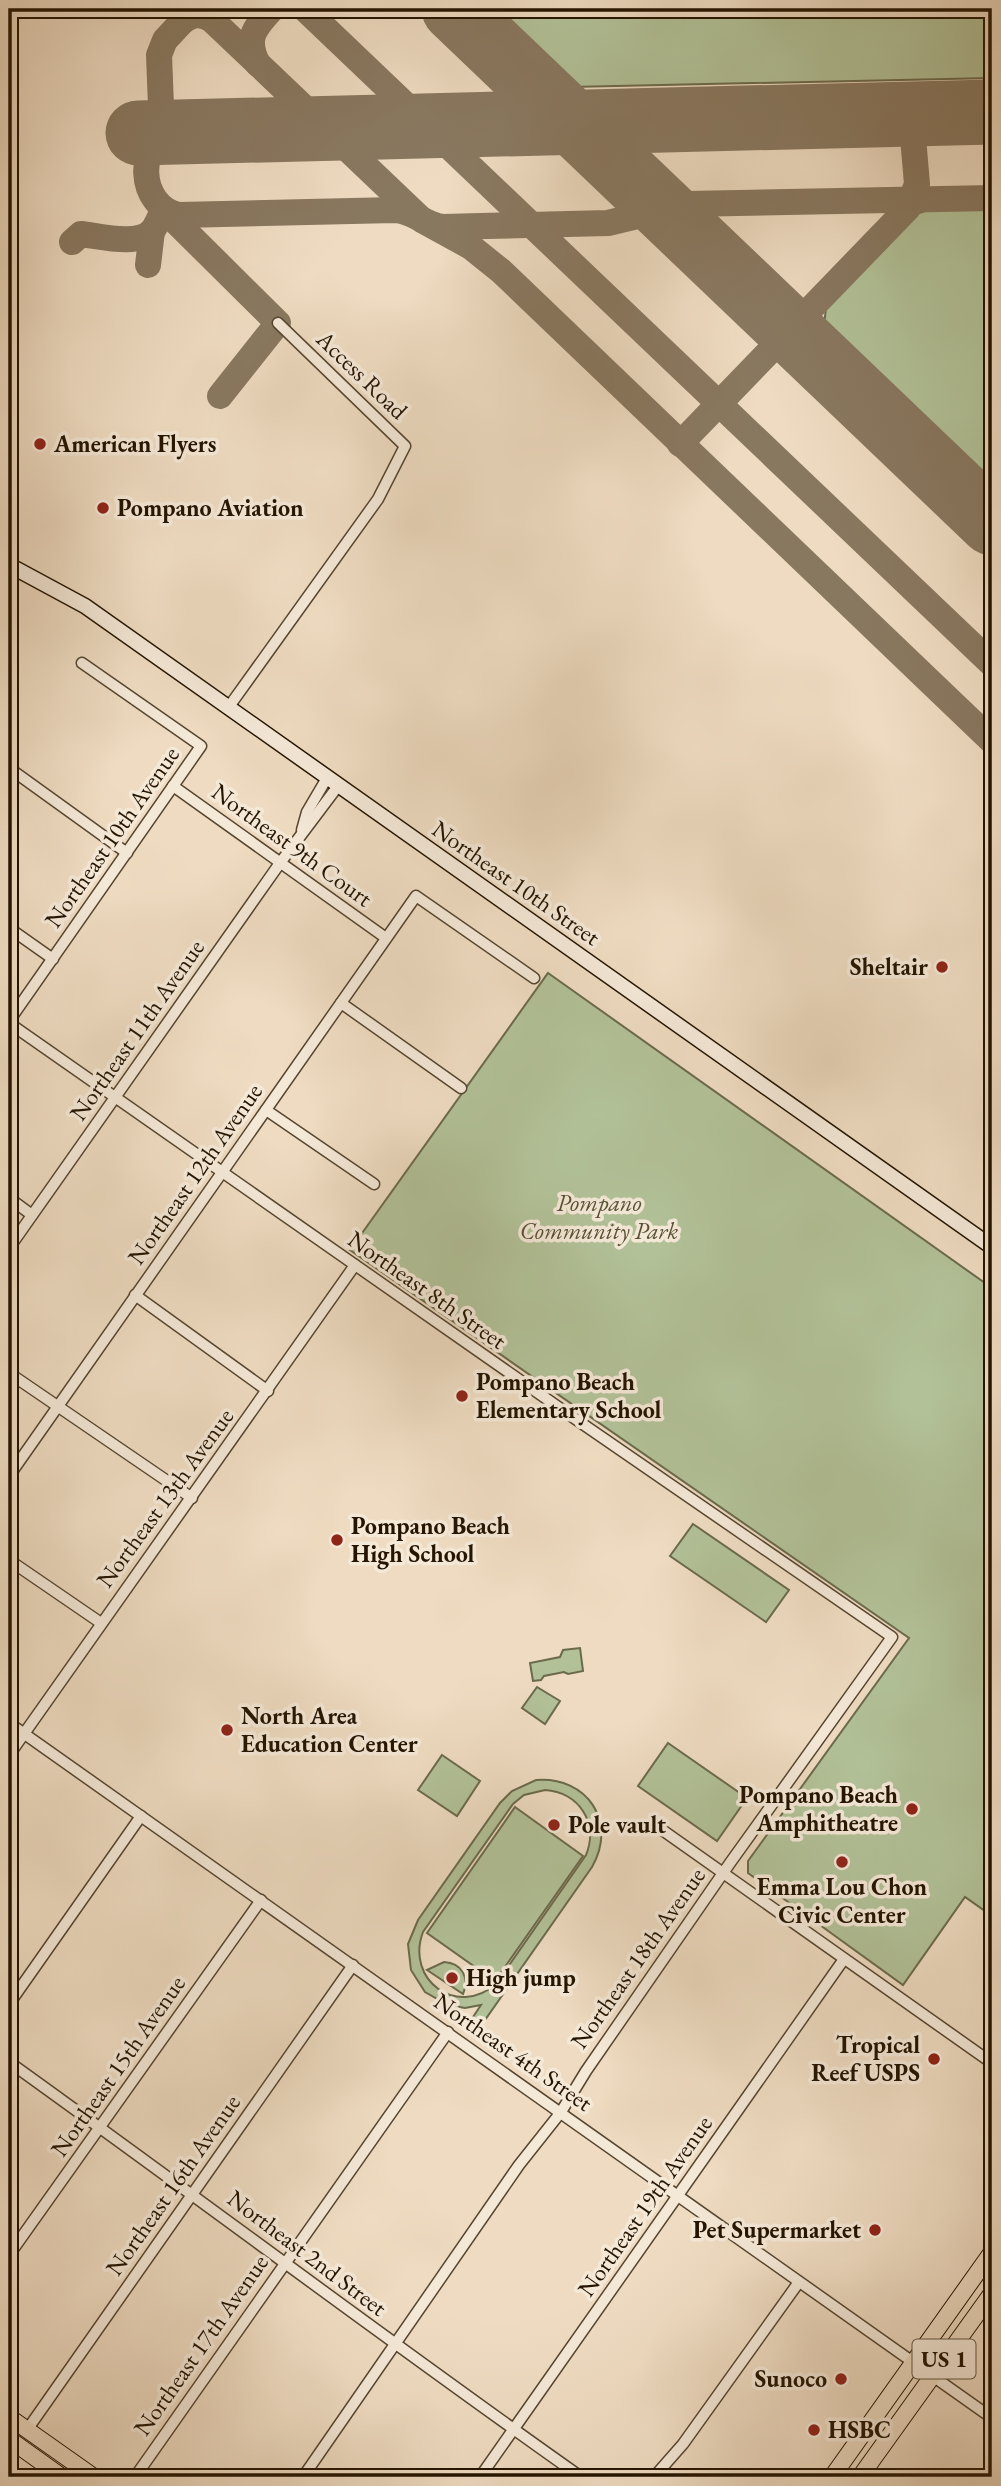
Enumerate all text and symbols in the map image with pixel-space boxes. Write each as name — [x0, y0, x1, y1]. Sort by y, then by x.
street label: Access Road — [309, 323, 415, 426]
place label: American Flyers — [53, 428, 216, 460]
marker: American Flyers — [32, 436, 48, 452]
place label: Pompano Aviation — [117, 492, 304, 523]
marker: Pompano Aviation — [95, 500, 111, 516]
street label: Northeast 10th Avenue — [37, 740, 186, 933]
street label: Northeast 9th Court — [206, 776, 379, 914]
street label: Northeast 10th Street — [426, 813, 607, 952]
street label: Northeast 11th Avenue — [62, 933, 211, 1126]
place label: Sheltair — [850, 951, 928, 982]
marker: Sheltair — [934, 959, 950, 975]
street label: Northeast 12th Avenue — [120, 1077, 269, 1270]
park label: Pompano Community Park — [520, 1187, 678, 1246]
street label: Northeast 8th Street — [342, 1223, 513, 1356]
place label: Pompano Beach Elementary School — [476, 1366, 662, 1426]
marker: Pompano Beach Elementary School — [454, 1388, 470, 1404]
street label: Northeast 13th Avenue — [89, 1402, 240, 1594]
place label: Pompano Beach High School — [351, 1510, 511, 1570]
marker: Pompano Beach High School — [329, 1532, 345, 1548]
place label: North Area Education Center — [241, 1700, 418, 1759]
marker: North Area Education Center — [219, 1722, 235, 1738]
place label: Pompano Beach Amphitheatre — [739, 1779, 899, 1838]
marker: Pompano Beach Amphitheatre — [904, 1801, 920, 1817]
place label: Pole vault — [568, 1809, 666, 1840]
marker: Pole vault — [546, 1817, 562, 1833]
marker: Emma Lou Chon Civic Center — [834, 1854, 850, 1870]
street label: Northeast 18th Avenue — [563, 1861, 712, 2054]
place label: Emma Lou Chon Civic Center — [757, 1871, 928, 1930]
place label: High jump — [466, 1962, 576, 1994]
street label: Northeast 15th Avenue — [43, 1969, 192, 2162]
marker: High jump — [444, 1970, 460, 1986]
street label: Northeast 4th Street — [428, 1985, 599, 2118]
place label: Tropical Reef USPS — [811, 2029, 920, 2088]
marker: Tropical Reef USPS — [926, 2051, 942, 2067]
street label: Northeast 16th Avenue — [98, 2088, 247, 2281]
street label: Northeast 19th Avenue — [570, 2109, 719, 2302]
street label: Northeast 2nd Street — [221, 2183, 394, 2323]
place label: Pet Supermarket — [693, 2214, 861, 2245]
marker: Pet Supermarket — [867, 2222, 883, 2238]
street label: Northeast 17th Avenue — [126, 2248, 275, 2441]
road number: US 1 — [912, 2340, 976, 2378]
place label: Sunoco — [754, 2363, 827, 2394]
marker: Sunoco — [833, 2371, 849, 2387]
place label: HSBC — [828, 2414, 891, 2445]
marker: HSBC — [806, 2422, 822, 2438]

